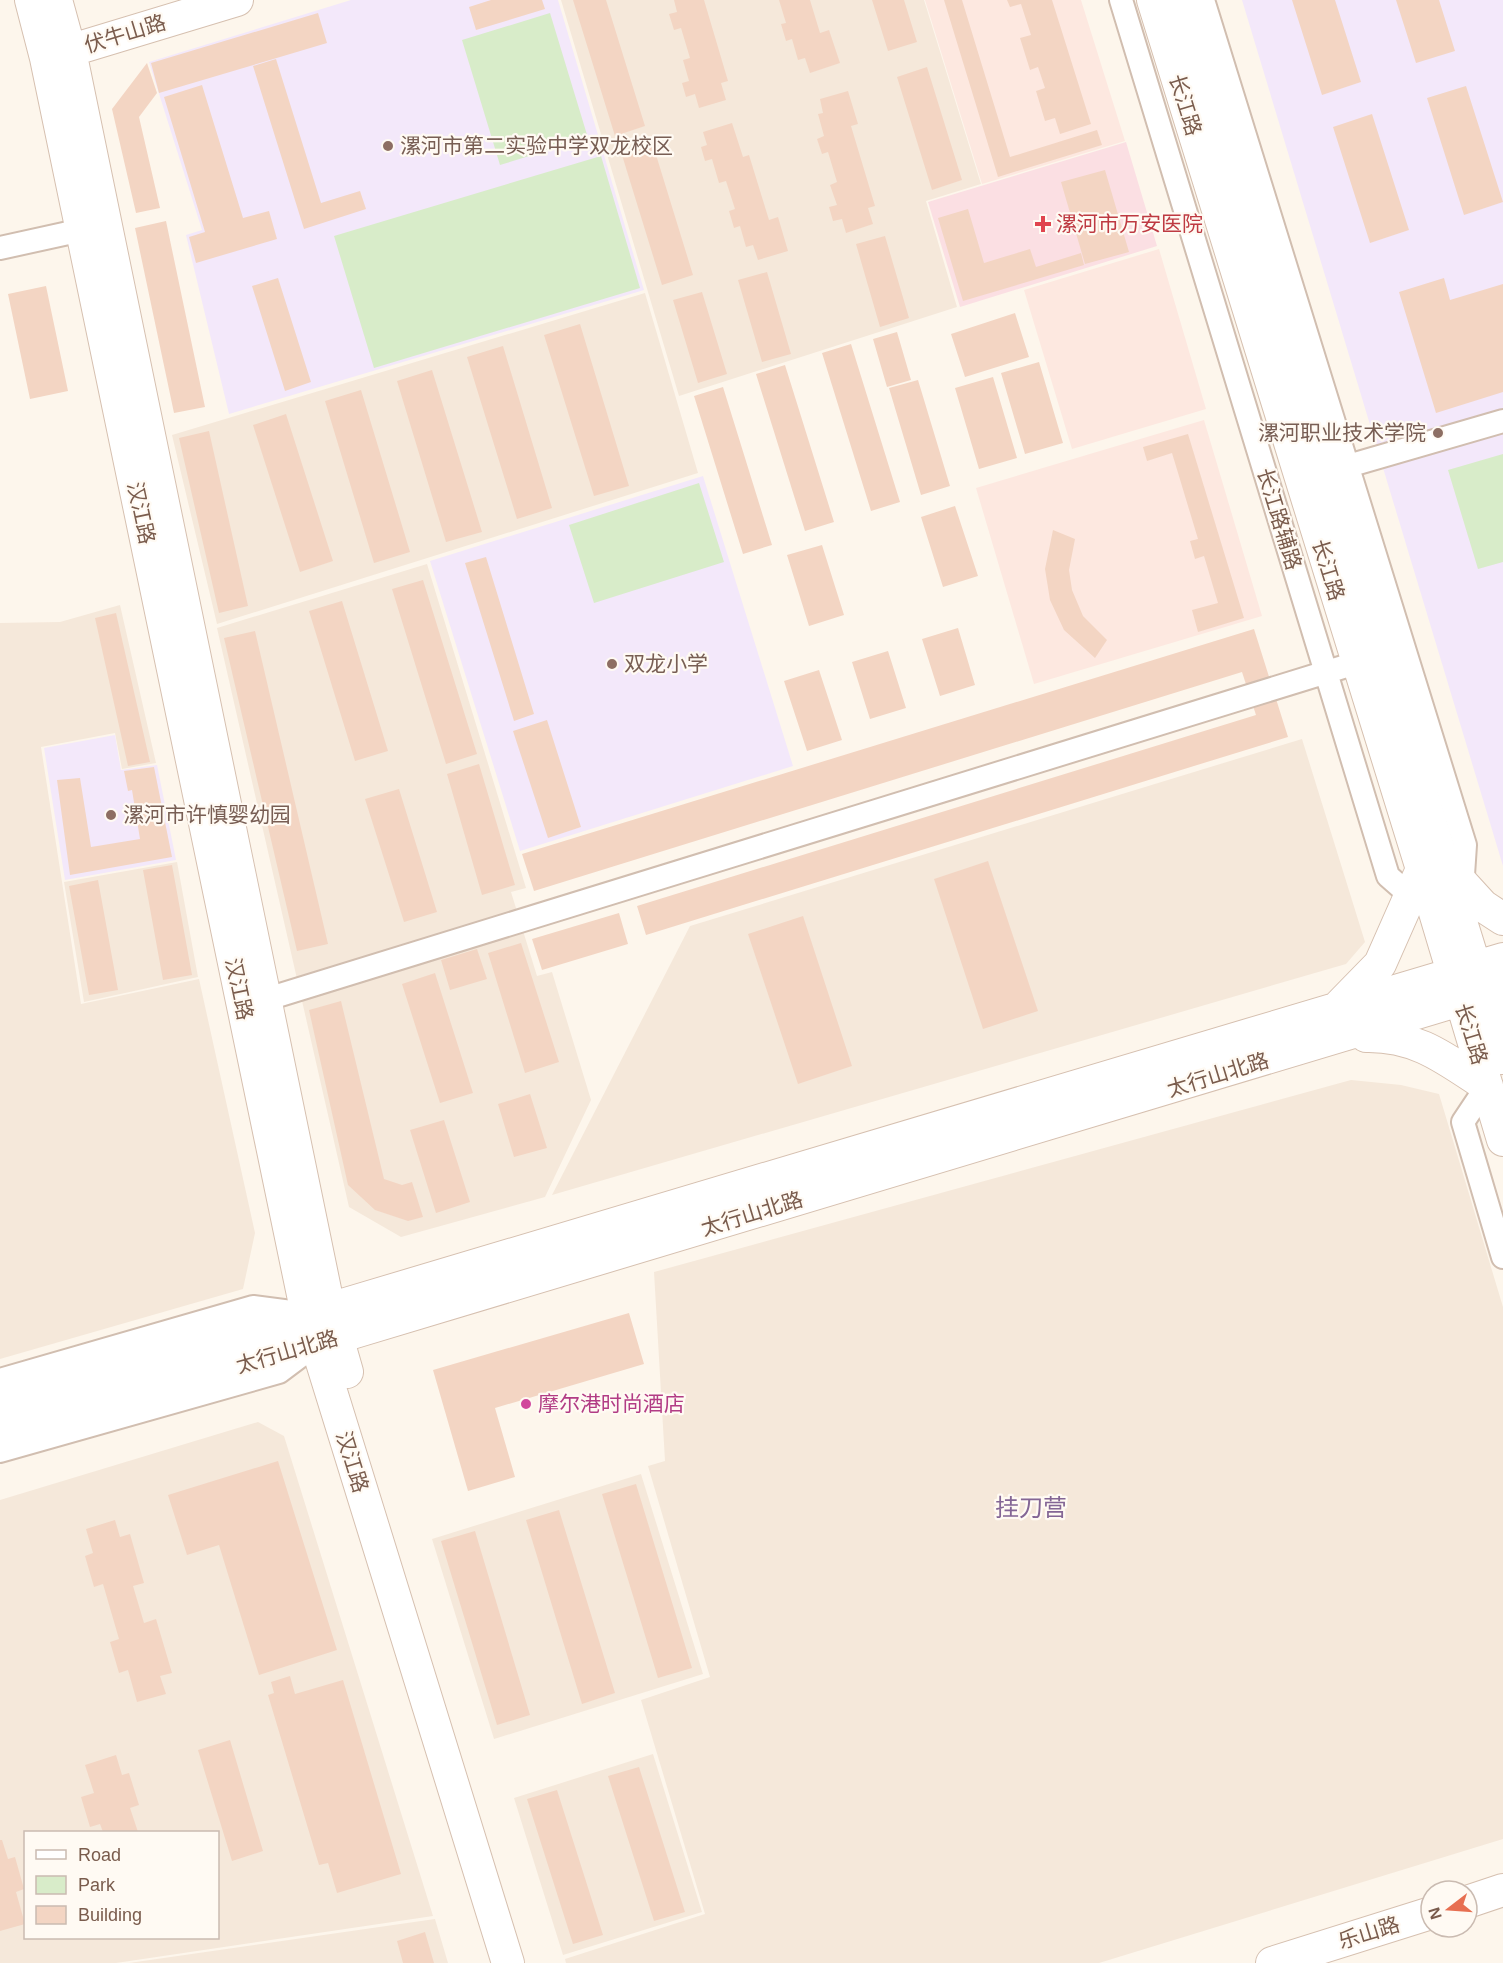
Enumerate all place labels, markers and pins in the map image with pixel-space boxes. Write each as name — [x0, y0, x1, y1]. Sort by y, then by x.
place label: 漯河市第二实验中学双龙校区 — [400, 134, 673, 157]
marker: 漯河市第二实验中学双龙校区 — [381, 139, 395, 153]
place label: 漯河市万安医院 — [1056, 212, 1203, 235]
marker: 漯河市万安医院 — [1034, 215, 1052, 233]
place label: 漯河职业技术学院 — [1258, 421, 1426, 444]
marker: 漯河职业技术学院 — [1431, 426, 1445, 440]
place label: 双龙小学 — [624, 652, 708, 675]
marker: 双龙小学 — [605, 657, 619, 671]
place label: 漯河市许慎婴幼园 — [123, 803, 291, 826]
marker: 漯河市许慎婴幼园 — [104, 808, 118, 822]
place label: 摩尔港时尚酒店 — [538, 1392, 685, 1415]
marker: 摩尔港时尚酒店 — [519, 1397, 533, 1411]

